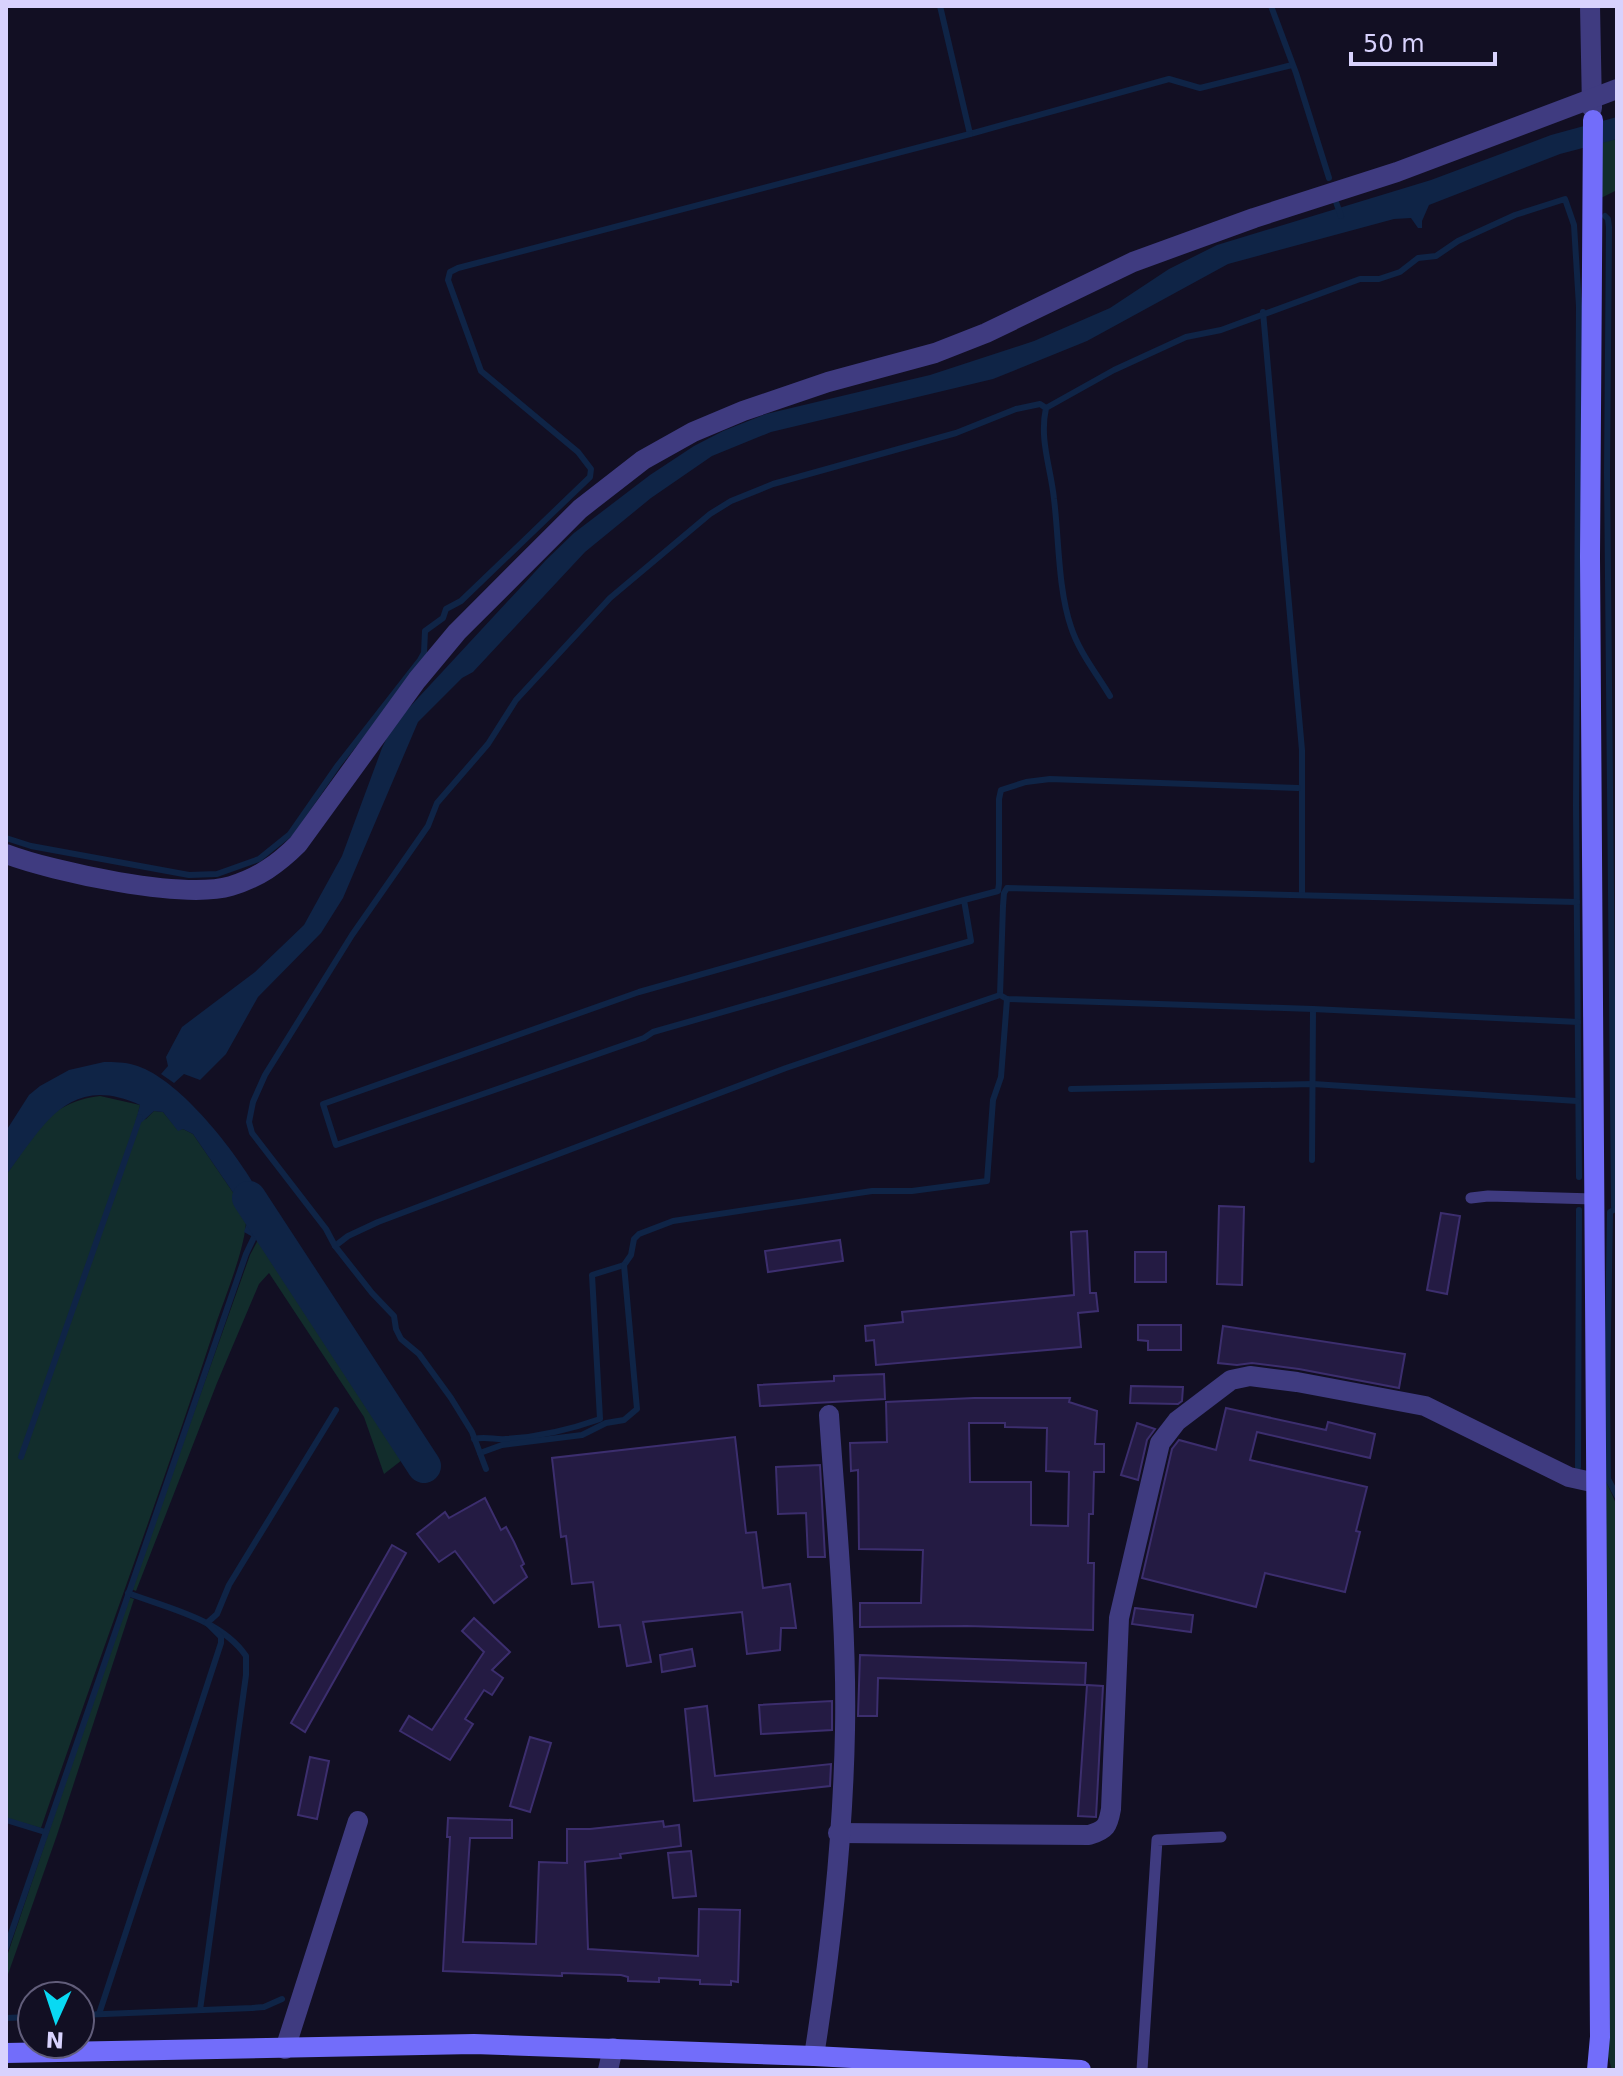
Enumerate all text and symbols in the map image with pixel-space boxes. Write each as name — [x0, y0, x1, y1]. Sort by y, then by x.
scale bar — [1351, 16, 1495, 66]
text: 50 m — [1363, 30, 1425, 58]
north arrow — [16, 1980, 96, 2060]
text: N — [45, 2027, 65, 2052]

